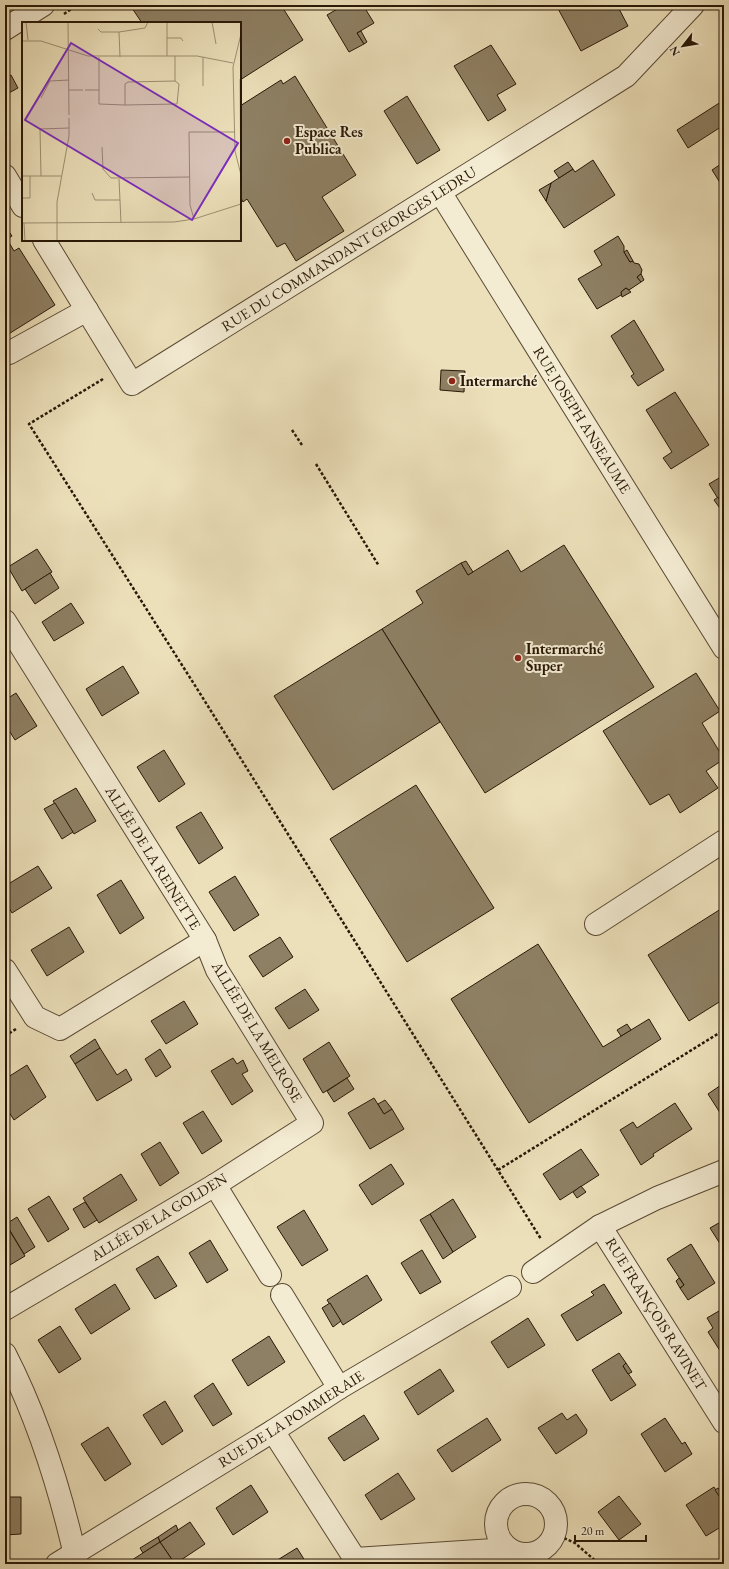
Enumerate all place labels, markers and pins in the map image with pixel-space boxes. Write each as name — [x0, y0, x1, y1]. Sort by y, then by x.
place label: Espace Res Publica — [295, 122, 363, 158]
marker: Espace Res Publica — [282, 136, 292, 146]
place label: Intermarché — [460, 371, 537, 390]
marker: Intermarché — [447, 376, 457, 386]
place label: Intermarché Super — [526, 639, 603, 675]
marker: Intermarché Super — [513, 653, 523, 663]

